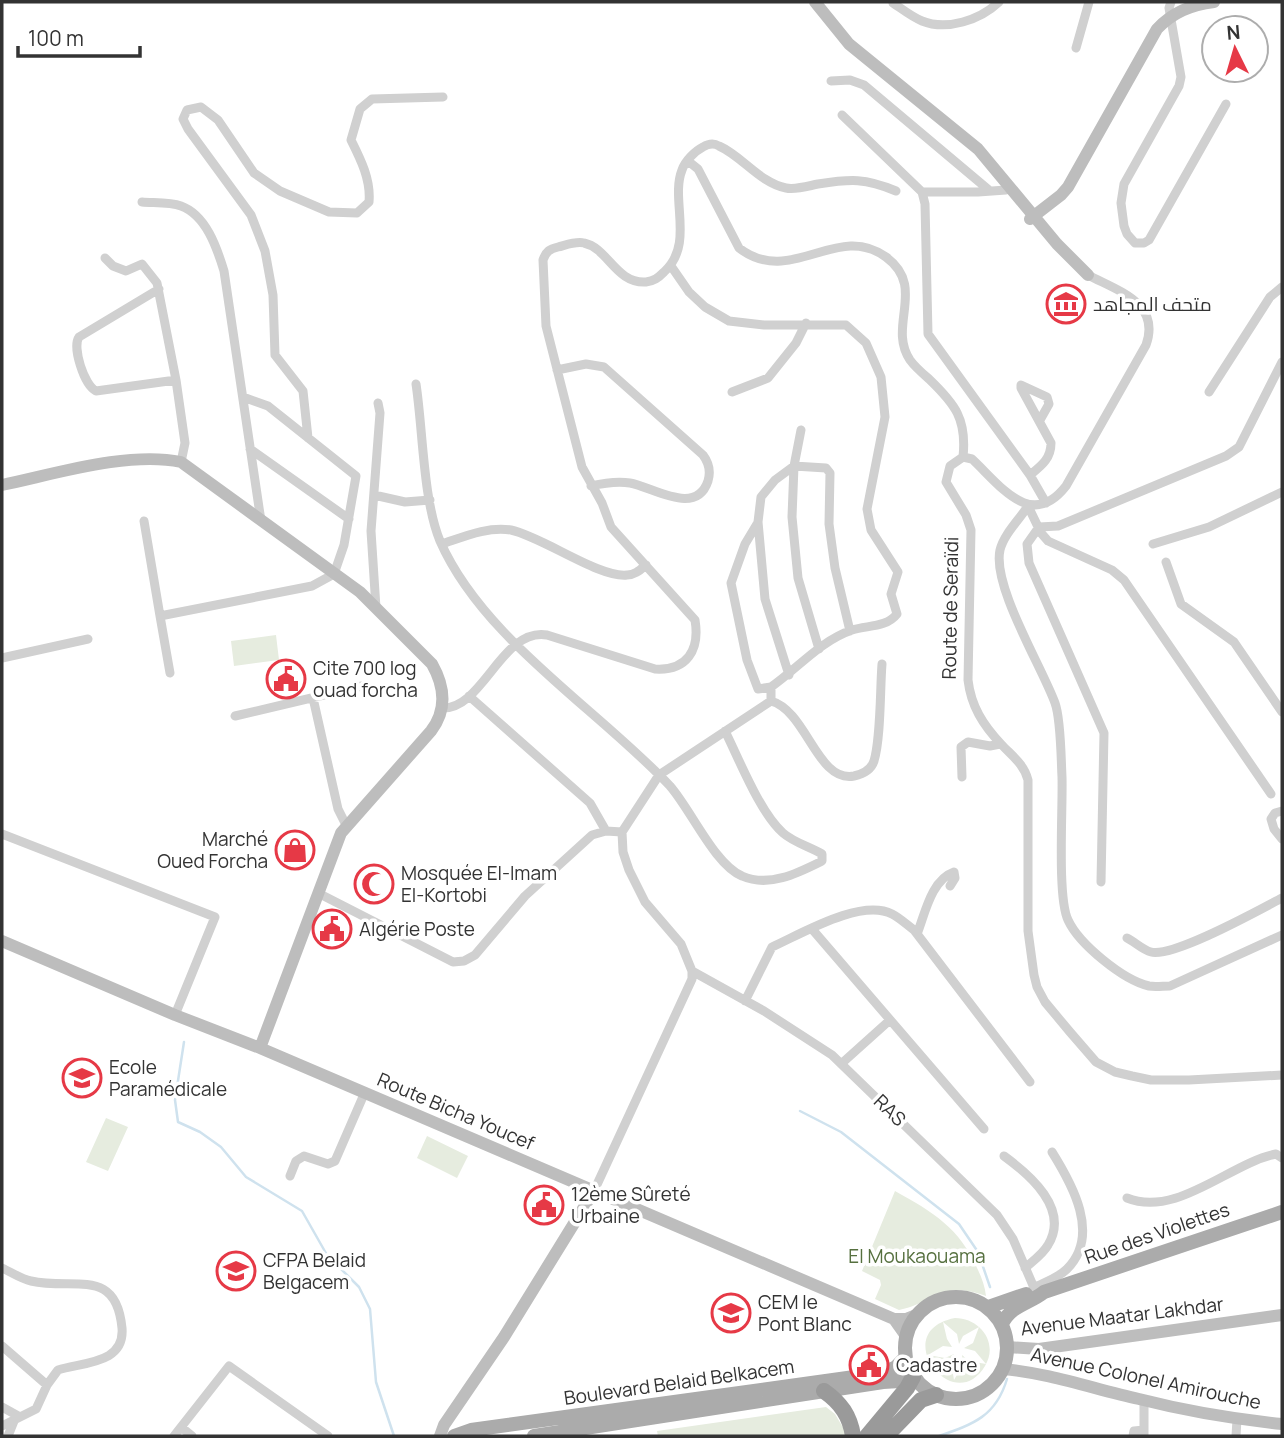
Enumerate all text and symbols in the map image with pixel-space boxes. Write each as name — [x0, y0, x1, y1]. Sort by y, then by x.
scale bar — [18, 14, 140, 58]
north arrow — [1200, 14, 1270, 84]
text: N — [1226, 19, 1241, 46]
text: 100 m — [28, 24, 84, 52]
museum icon: متحف المجاهد — [1045, 283, 1087, 325]
place label: متحف المجاهد — [1093, 291, 1212, 317]
street label: Route de Seraïdi — [936, 536, 964, 680]
place label: Cite 700 log ouad forcha — [313, 655, 418, 703]
public building icon: Cite 700 log ouad forcha — [265, 658, 307, 700]
place label: Marché Oued Forcha — [157, 826, 268, 874]
shop icon: Marché Oued Forcha — [274, 829, 316, 871]
place label: Mosquée El-Imam El-Kortobi — [401, 860, 557, 908]
mosque icon: Mosquée El-Imam El-Kortobi — [353, 863, 395, 905]
public building icon: Algérie Poste — [311, 908, 353, 950]
place label: Algérie Poste — [359, 916, 475, 942]
place label: Ecole Paramédicale — [109, 1054, 227, 1102]
school or university icon: Ecole Paramédicale — [61, 1057, 103, 1099]
street label: Route Bicha Youcef — [373, 1066, 539, 1156]
street label: RAS — [868, 1088, 912, 1132]
place label: 12ème Sûreté Urbaine — [571, 1181, 691, 1229]
public building icon: 12ème Sûreté Urbaine — [523, 1184, 565, 1226]
street label: Rue des Violettes — [1081, 1196, 1233, 1270]
park label: El Moukaouama — [848, 1243, 986, 1269]
place label: CFPA Belaid Belgacem — [263, 1247, 366, 1295]
school or university icon: CFPA Belaid Belgacem — [215, 1250, 257, 1292]
place label: CEM le Pont Blanc — [758, 1289, 852, 1337]
street label: Avenue Maatar Lakhdar — [1019, 1291, 1225, 1341]
school or university icon: CEM le Pont Blanc — [710, 1292, 752, 1334]
street label: Avenue Colonel Amirouche — [1029, 1341, 1263, 1415]
public building icon: Cadastre — [848, 1344, 890, 1386]
place label: Cadastre — [896, 1352, 977, 1378]
street label: Boulevard Belaid Belkacem — [562, 1353, 796, 1411]

